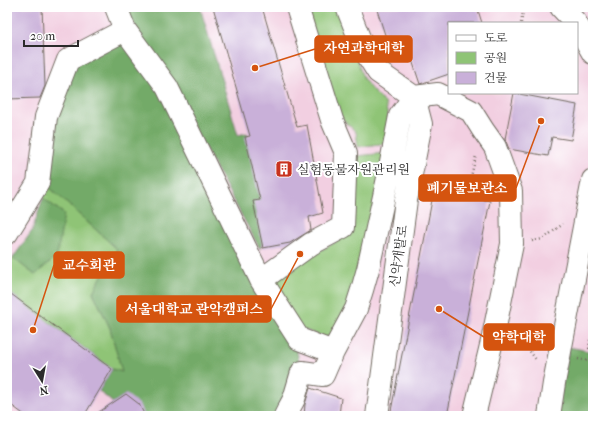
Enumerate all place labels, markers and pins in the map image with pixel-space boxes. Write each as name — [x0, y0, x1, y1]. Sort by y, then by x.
callout: 자연과학대학 — [315, 36, 412, 62]
building icon: 실험동물자원관리원 — [274, 159, 294, 179]
place label: 실험동물자원관리원 — [297, 162, 410, 177]
callout: 폐기물보관소 — [419, 175, 516, 201]
callout: 교수회관 — [54, 252, 124, 278]
callout: 서울대학교 관악캠퍼스 — [117, 296, 271, 322]
callout: 약학대학 — [484, 324, 554, 350]

